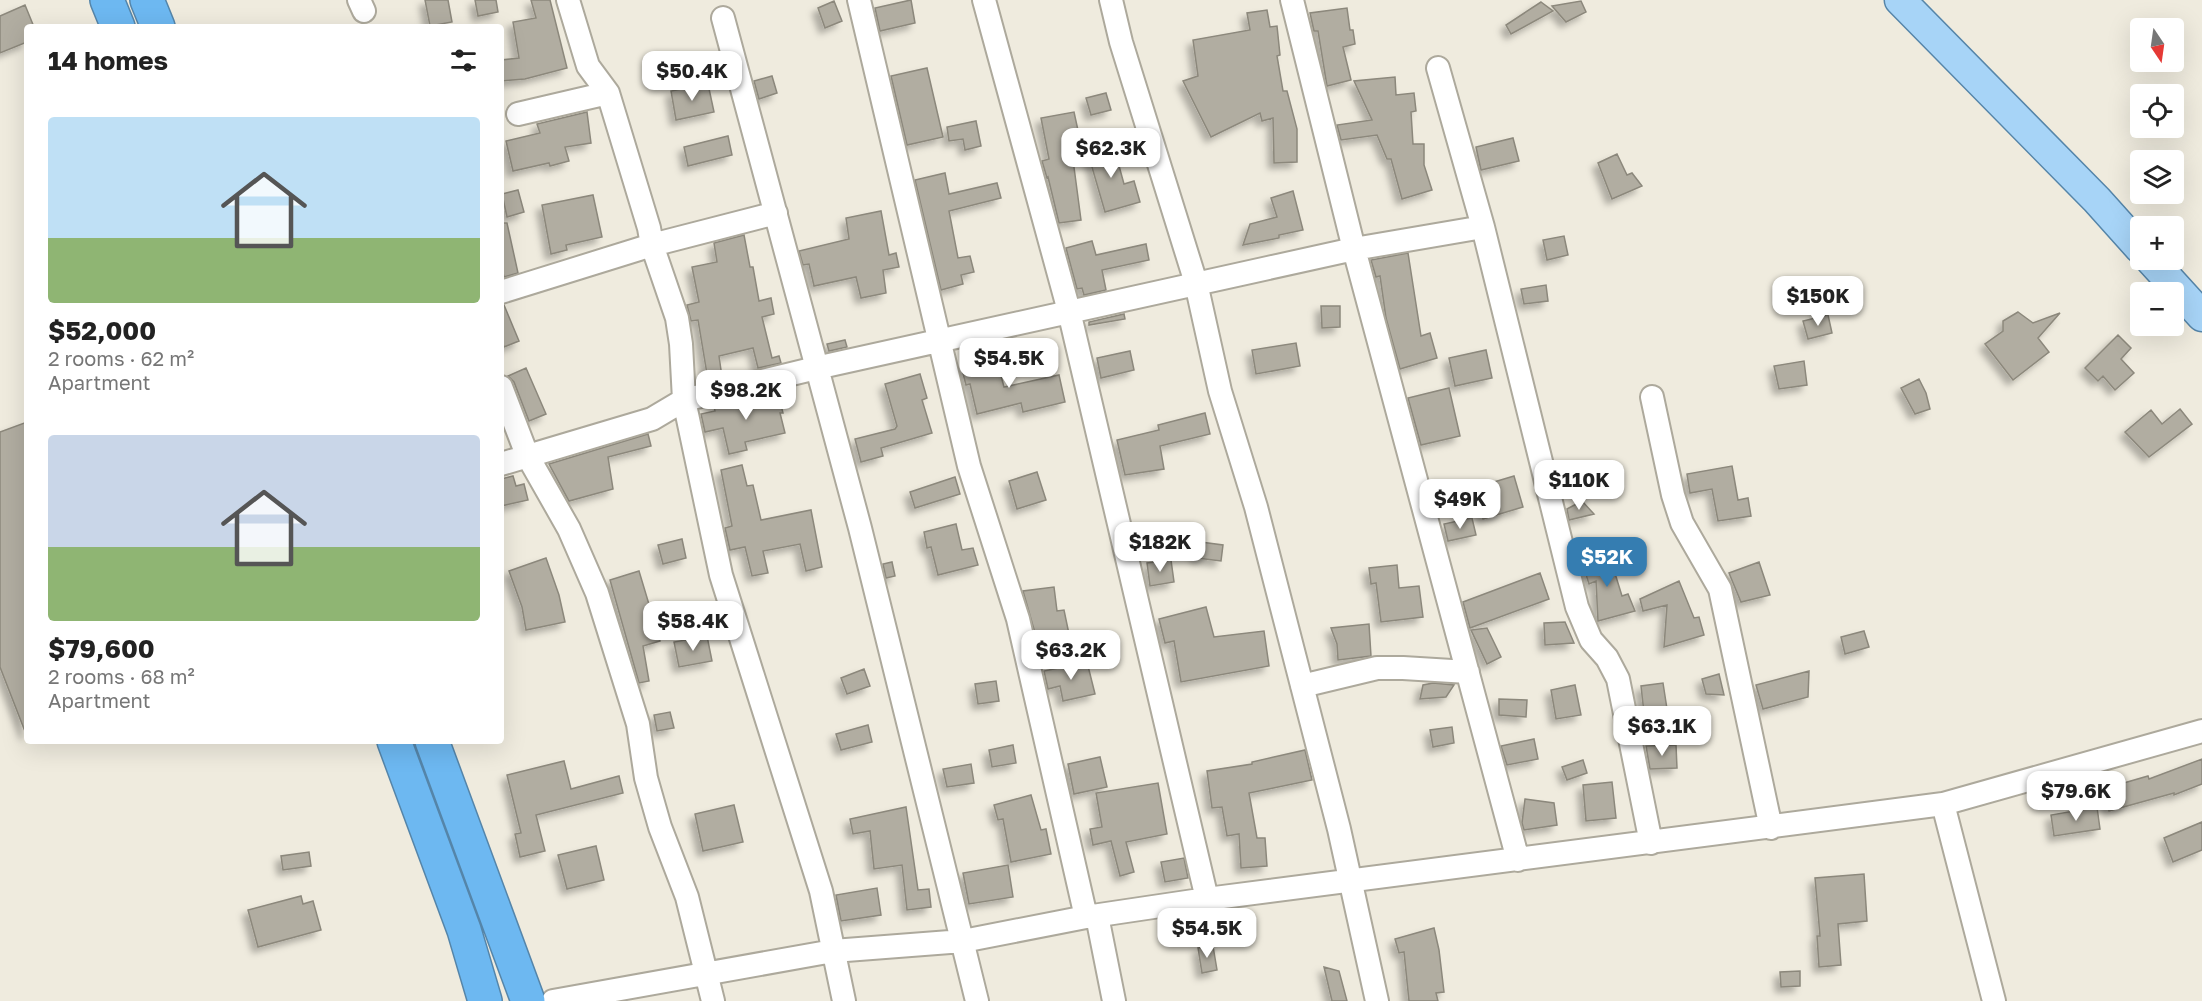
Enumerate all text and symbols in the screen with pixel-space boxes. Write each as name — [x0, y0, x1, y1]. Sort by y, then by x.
north arrow — [2130, 18, 2184, 72]
map controls — [2130, 18, 2184, 336]
icon: filters — [447, 44, 480, 77]
text: 14 homes — [48, 45, 168, 76]
pin: $50.4K — [643, 51, 741, 102]
text: $50.4K — [656, 58, 728, 82]
button: locate — [2130, 84, 2184, 138]
pin: $62.3K — [1062, 128, 1160, 179]
text: $62.3K — [1075, 135, 1147, 159]
button: layers — [2130, 150, 2184, 204]
icon: home — [210, 156, 318, 264]
button: + — [2130, 216, 2184, 270]
pin: $150K — [1776, 276, 1860, 327]
button: − — [2130, 282, 2184, 336]
text: $150K — [1786, 283, 1850, 307]
text: $52,000 — [48, 315, 156, 346]
pin: $54.5K — [960, 338, 1058, 389]
text: $54.5K — [973, 345, 1045, 369]
text: 2 rooms · 62 m² — [48, 346, 194, 370]
text: Apartment — [48, 370, 151, 394]
pin: $98.2K — [697, 370, 795, 421]
text: $98.2K — [710, 377, 782, 401]
pin: $110K — [1537, 460, 1621, 511]
text: $110K — [1548, 467, 1610, 491]
icon: home — [210, 474, 318, 582]
pin: $49K — [1424, 479, 1496, 530]
text: $49K — [1433, 486, 1487, 510]
pin: $182K — [1118, 522, 1202, 573]
text: $182K — [1128, 529, 1192, 553]
pin: $52K — [1571, 537, 1643, 588]
text: $52K — [1581, 544, 1633, 568]
pin: $58.4K — [644, 601, 742, 652]
text: $58.4K — [657, 608, 729, 632]
pin: $63.2K — [1022, 630, 1120, 681]
text: $79,600 — [48, 633, 155, 664]
text: $63.2K — [1035, 637, 1107, 661]
text: 2 rooms · 68 m² — [48, 664, 195, 688]
text: Apartment — [48, 688, 151, 712]
pin: $63.1K — [1613, 706, 1711, 757]
text: $63.1K — [1627, 713, 1697, 737]
pin: $79.6K — [2027, 771, 2125, 822]
text: $79.6K — [2041, 778, 2111, 802]
pin: $54.5K — [1158, 908, 1256, 959]
text: $54.5K — [1171, 915, 1243, 939]

